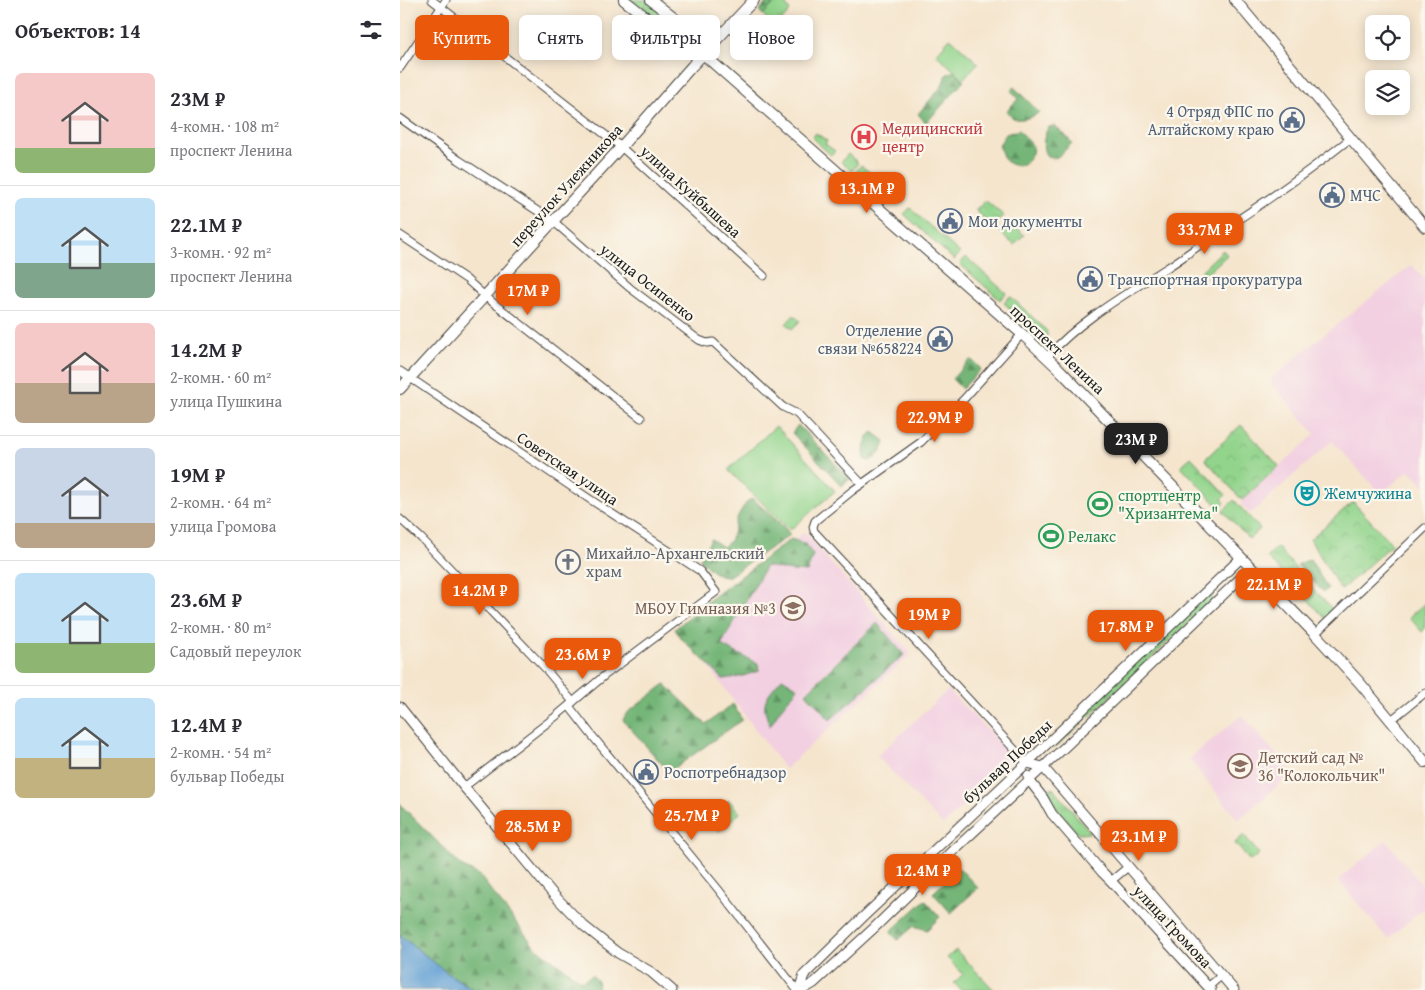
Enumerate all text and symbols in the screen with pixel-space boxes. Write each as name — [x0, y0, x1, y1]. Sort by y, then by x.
text: Объектов: 14 — [15, 15, 141, 46]
chip: Купить — [415, 15, 509, 60]
chip: Снять — [519, 15, 602, 60]
chip: Фильтры — [612, 15, 720, 60]
chip: Новое — [730, 15, 813, 60]
map controls — [1365, 15, 1410, 115]
button: locate — [1365, 15, 1410, 60]
icon: filters — [357, 16, 385, 44]
button: layers — [1365, 70, 1410, 115]
text: 23M ₽ — [170, 83, 225, 114]
icon: home — [55, 93, 115, 153]
place label: 4 Отряд ФПС по Алтайскому краю — [1148, 99, 1274, 141]
public building icon: 4 Отряд ФПС по Алтайскому краю — [1279, 107, 1305, 133]
text: 4-комн. · 108 m² — [170, 114, 279, 138]
place label: Медицинский центр — [882, 116, 983, 158]
street label: переулок Улежникова — [504, 118, 628, 252]
hospital icon: Медицинский центр — [851, 124, 877, 150]
text: проспект Ленина — [170, 138, 292, 162]
street label: улица Куйбышева — [634, 138, 747, 243]
pin: 13.1M ₽ — [821, 172, 913, 214]
text: 13.1M ₽ — [840, 176, 894, 200]
public building icon: МЧС — [1319, 182, 1345, 208]
place label: МЧС — [1350, 183, 1381, 207]
public building icon: Мои документы — [937, 208, 963, 234]
text: 22.1M ₽ — [170, 209, 242, 240]
place label: Мои документы — [968, 209, 1082, 233]
pin: 33.7M ₽ — [1159, 212, 1251, 255]
text: 33.7M ₽ — [1178, 217, 1232, 241]
icon: home — [55, 218, 115, 278]
street label: улица Осипенко — [594, 236, 701, 327]
text: 3-комн. · 92 m² — [170, 240, 271, 264]
text: проспект Ленина — [170, 264, 292, 288]
public building icon: Транспортная прокуратура — [1077, 266, 1103, 292]
place label: Транспортная прокуратура — [1108, 267, 1303, 291]
pin: 17M ₽ — [493, 274, 563, 316]
text: 17M ₽ — [507, 278, 549, 302]
street label: проспект Ленина — [1005, 298, 1111, 400]
place label: Отделение связи №658224 — [818, 318, 922, 360]
public building icon: Отделение связи №658224 — [927, 326, 953, 352]
text: 14.2M ₽ — [170, 334, 242, 365]
icon: home — [55, 343, 115, 403]
text: 2-комн. · 60 m² — [170, 365, 271, 389]
text: улица Пушкина — [170, 389, 282, 413]
pin: 22.9M ₽ — [889, 400, 981, 443]
text: 22.9M ₽ — [908, 405, 962, 429]
pin: 23M ₽ — [1101, 422, 1171, 465]
street label: Советская улица — [512, 425, 624, 511]
text: 23M ₽ — [1115, 427, 1157, 451]
text: 19M ₽ — [170, 459, 225, 490]
icon: home — [55, 468, 115, 528]
theatre icon: Жемчужина — [1294, 480, 1320, 506]
place label: Жемчужина — [1323, 481, 1412, 505]
place label: спортцентр "Хризантема" — [1118, 483, 1218, 525]
text: 2-комн. · 64 m² — [170, 490, 271, 514]
sports icon: спортцентр "Хризантема" — [1087, 491, 1113, 517]
text: улица Громова — [170, 514, 276, 538]
sports icon: Релакс — [1038, 523, 1064, 549]
place label: Релакс — [1068, 524, 1116, 548]
place label: Михайло-Архангельский храм — [586, 541, 765, 583]
church icon: Михайло-Архангельский храм — [555, 549, 581, 575]
pin: 22.1M ₽ — [1228, 568, 1320, 610]
text: 22.1M ₽ — [1247, 572, 1301, 596]
pin: 14.2M ₽ — [434, 574, 526, 616]
text: 14.2M ₽ — [453, 578, 507, 602]
text: 23.6M ₽ — [170, 584, 242, 615]
icon: home — [55, 593, 115, 653]
school or university icon: МБОУ Гимназия №3 — [780, 595, 806, 621]
place label: МБОУ Гимназия №3 — [635, 596, 776, 620]
pin: 19M ₽ — [894, 598, 964, 640]
text: 19M ₽ — [908, 602, 950, 626]
pin: 17.8M ₽ — [1080, 610, 1172, 652]
text: 17.8M ₽ — [1099, 614, 1153, 638]
text: 2-комн. · 80 m² — [170, 615, 271, 639]
pin: 23.6M ₽ — [537, 638, 629, 680]
text: Садовый переулок — [170, 639, 301, 663]
text: 23.6M ₽ — [556, 642, 610, 666]
text: 12.4M ₽ — [170, 709, 242, 740]
street label: бульвар Победы — [957, 713, 1057, 809]
icon: home — [55, 718, 115, 778]
text: 2-комн. · 54 m² — [170, 740, 271, 764]
place label: Детский сад № 36 "Колокольчик" — [1257, 745, 1385, 787]
school or university icon: Детский сад № 36 "Колокольчик" — [1227, 753, 1253, 779]
public building icon: Роспотребнадзор — [633, 759, 659, 785]
place label: Роспотребнадзор — [664, 760, 787, 784]
text: бульвар Победы — [170, 764, 284, 788]
pin: 25.7M ₽ — [646, 798, 738, 841]
text: 25.7M ₽ — [665, 803, 719, 827]
pin: 28.5M ₽ — [487, 810, 579, 852]
text: 28.5M ₽ — [506, 814, 560, 838]
pin: 23.1M ₽ — [1093, 820, 1185, 862]
text: 23.1M ₽ — [1112, 824, 1166, 848]
pin: 12.4M ₽ — [877, 854, 969, 896]
text: 12.4M ₽ — [896, 858, 950, 882]
street label: улица Громова — [1127, 878, 1218, 973]

